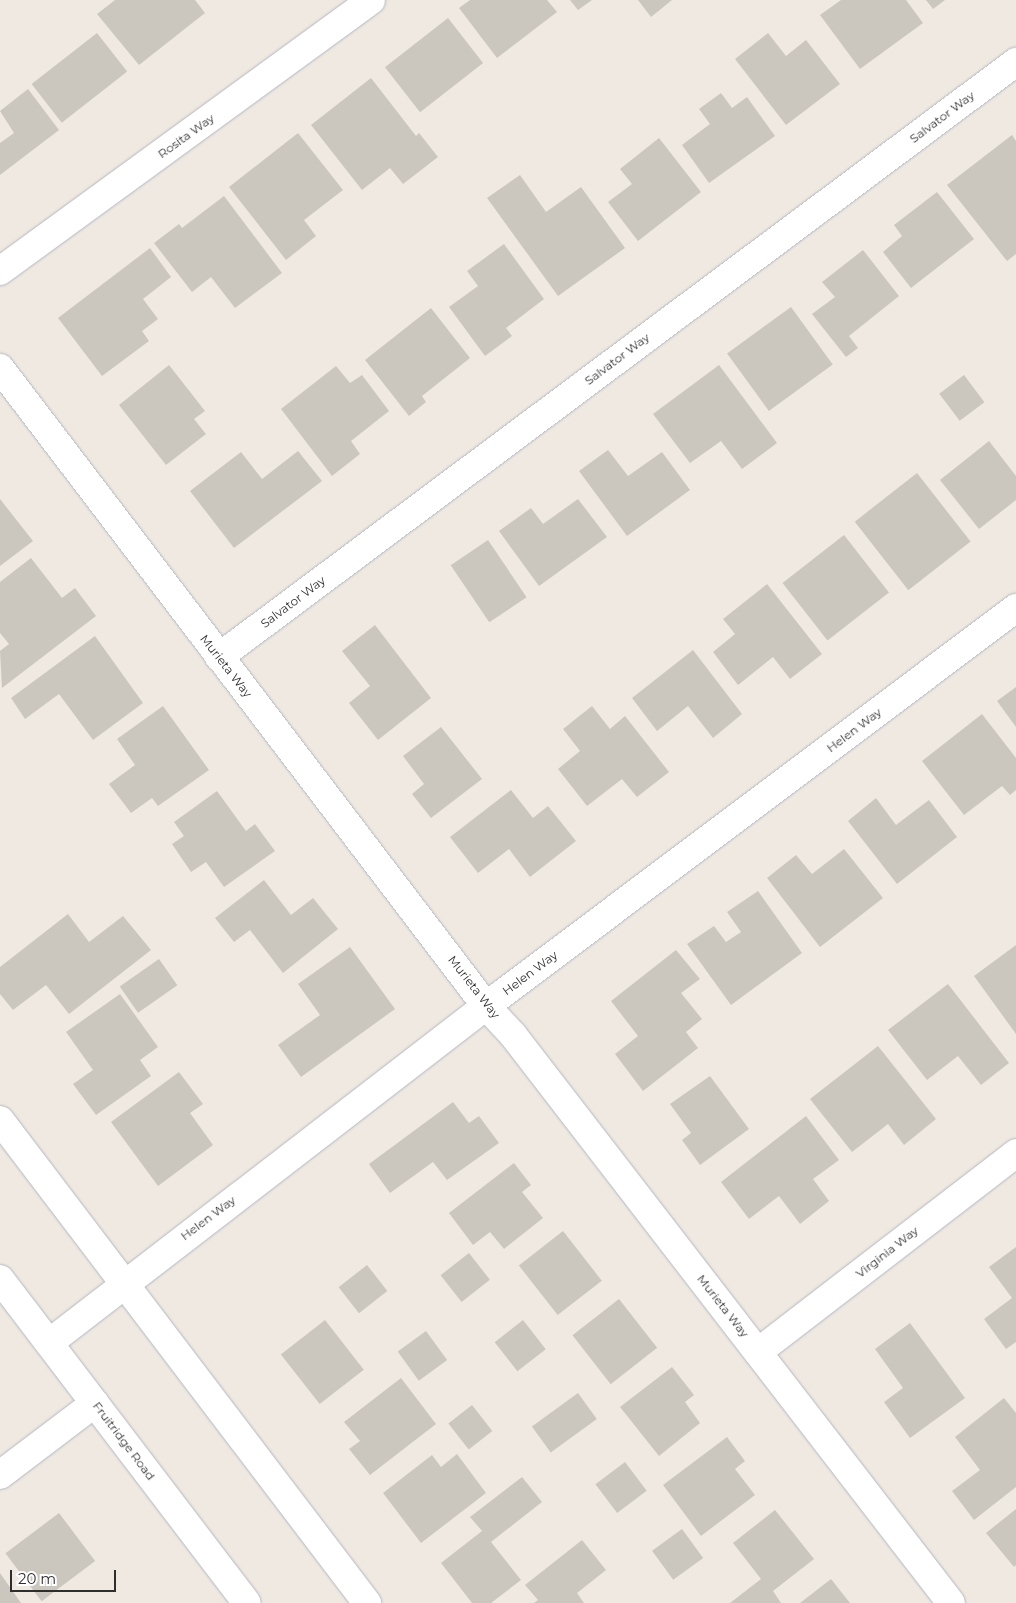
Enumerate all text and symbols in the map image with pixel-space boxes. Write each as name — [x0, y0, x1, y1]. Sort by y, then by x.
street label: Salvator Way — [907, 88, 977, 146]
street label: Rosita Way — [155, 111, 217, 161]
street label: Salvator Way — [582, 330, 652, 388]
street label: Salvator Way — [258, 573, 328, 631]
street label: Murieta Way — [197, 632, 255, 700]
street label: Helen Way — [824, 705, 884, 755]
street label: Helen Way — [500, 948, 560, 998]
street label: Murieta Way — [445, 953, 503, 1021]
street label: Helen Way — [178, 1193, 238, 1243]
street label: Virginia Way — [853, 1223, 921, 1281]
street label: Murieta Way — [694, 1272, 752, 1340]
street label: Fruitridge Road — [90, 1399, 158, 1483]
scale bar — [12, 1560, 119, 1592]
text: 20 m — [18, 1569, 56, 1588]

